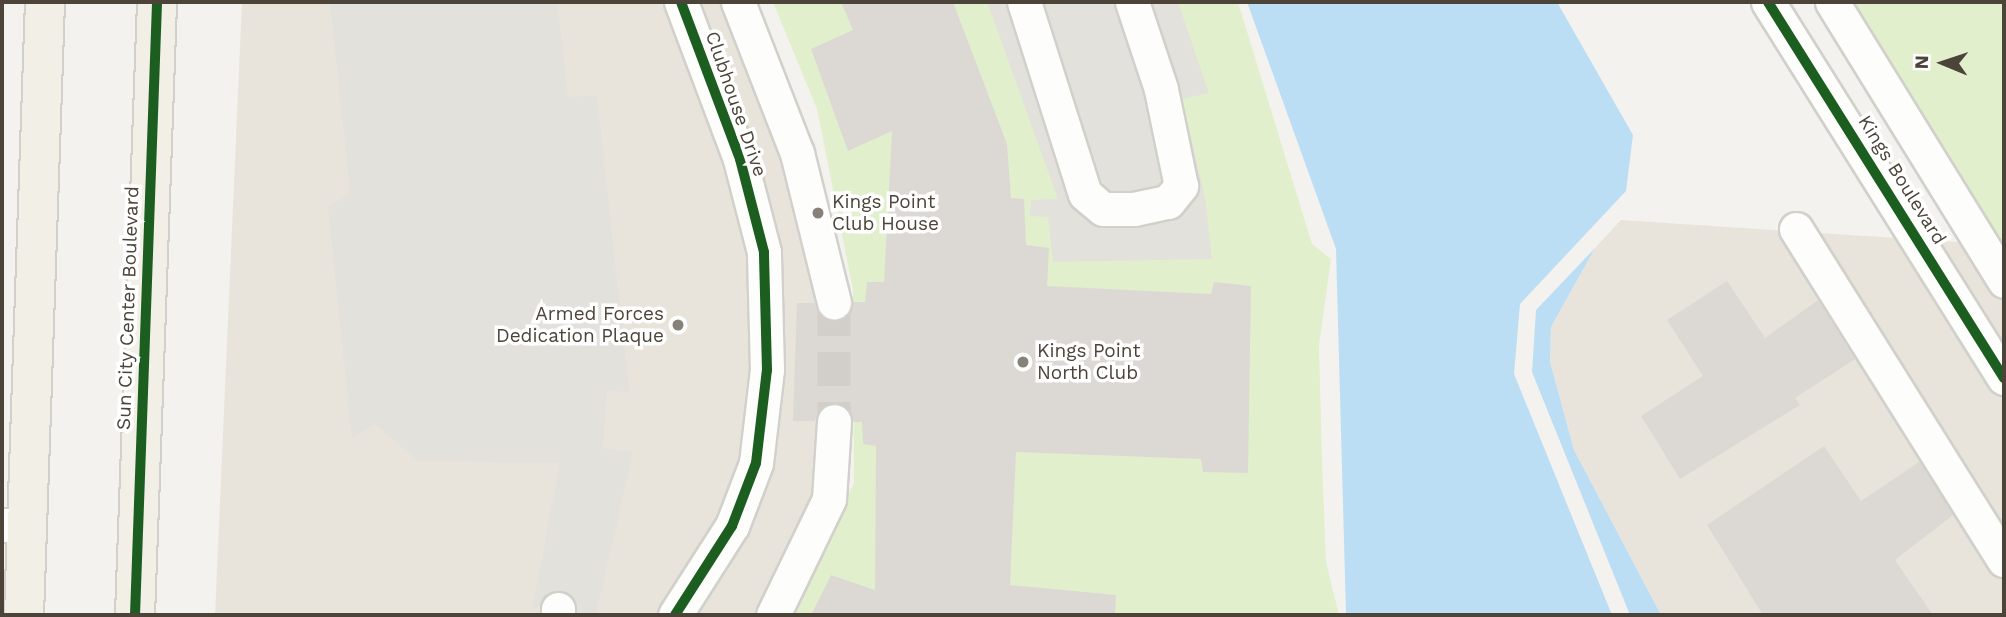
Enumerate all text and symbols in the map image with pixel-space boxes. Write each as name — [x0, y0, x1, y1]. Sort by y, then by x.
street label: Clubhouse Drive — [700, 28, 772, 180]
north arrow — [1908, 28, 1978, 98]
text: N — [1910, 55, 1933, 70]
street label: Kings Boulevard — [1853, 111, 1951, 249]
street label: Sun City Center Boulevard — [112, 185, 144, 431]
place label: Kings Point Club House — [832, 191, 939, 235]
marker: Kings Point Club House — [810, 205, 826, 221]
place label: Armed Forces Dedication Plaque — [496, 303, 664, 347]
marker: Armed Forces Dedication Plaque — [670, 317, 686, 333]
place label: Kings Point North Club — [1037, 340, 1140, 384]
marker: Kings Point North Club — [1015, 354, 1031, 370]

